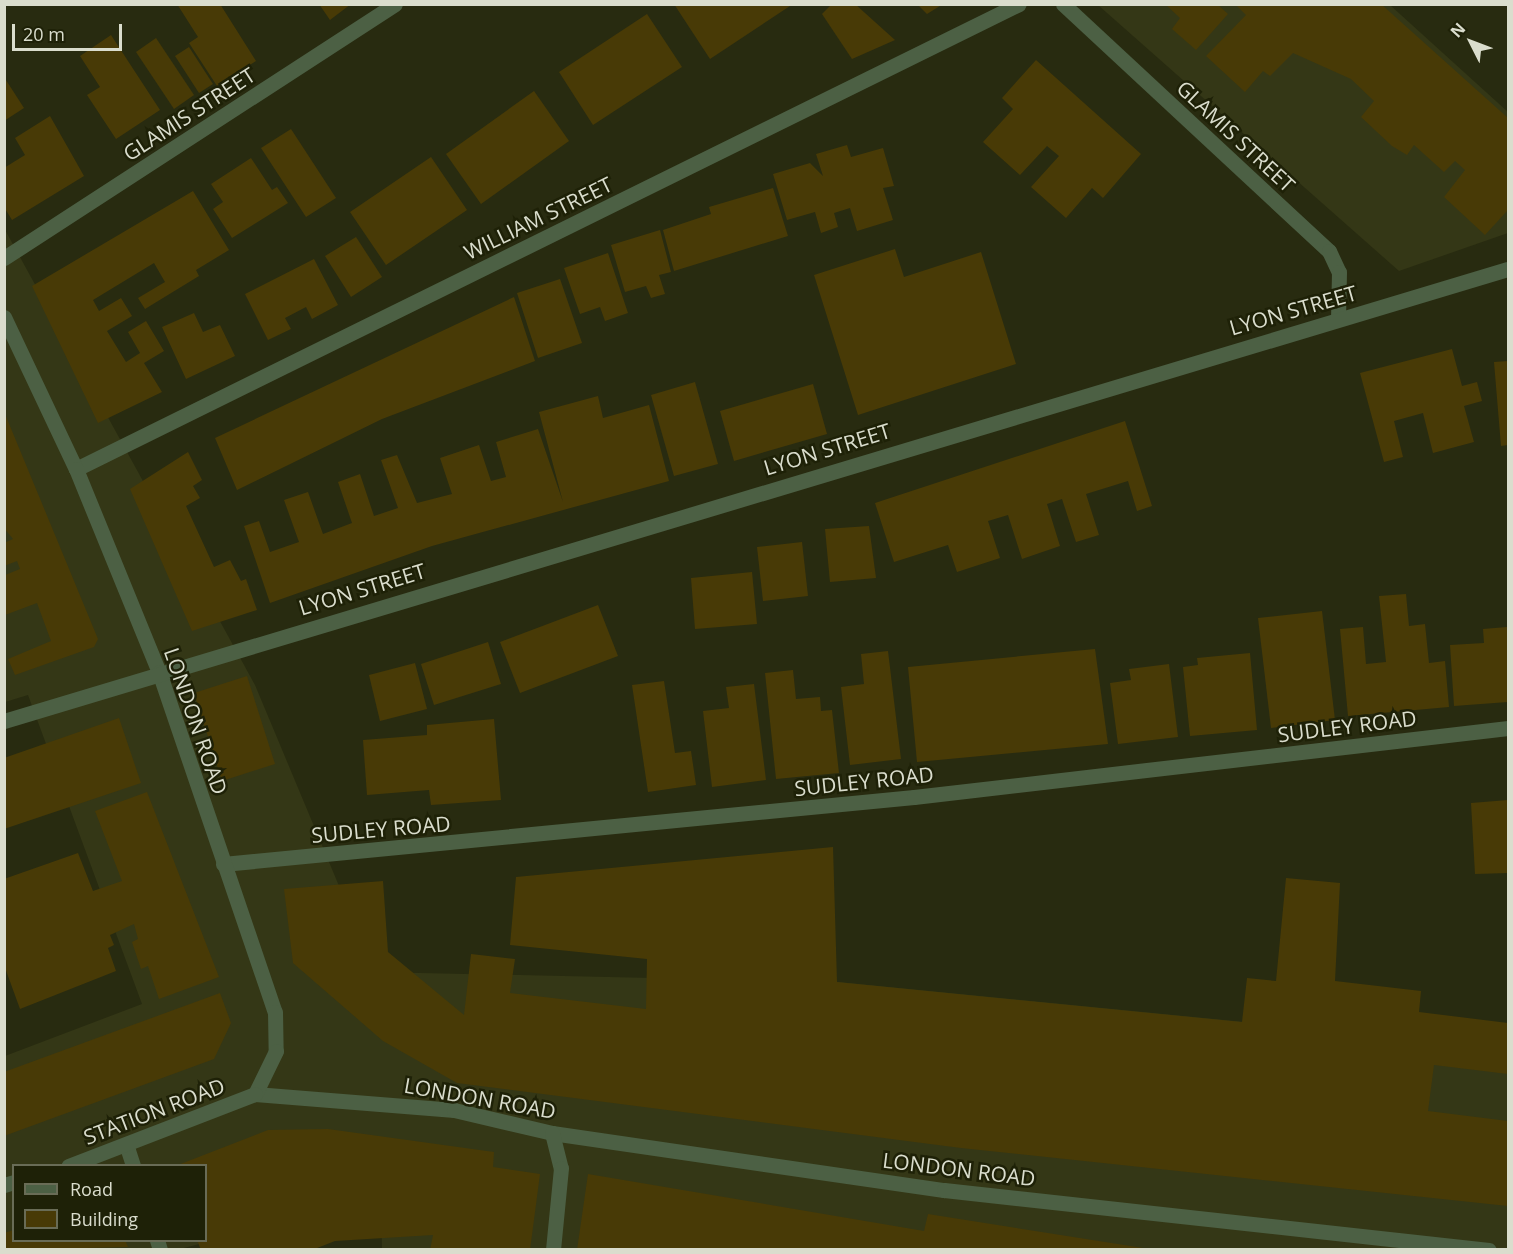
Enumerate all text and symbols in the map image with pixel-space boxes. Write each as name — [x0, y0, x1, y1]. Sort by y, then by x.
scale bar — [15, 12, 124, 50]
north arrow — [1441, 12, 1501, 72]
text: N — [1445, 18, 1470, 42]
text: 20 m — [23, 22, 65, 46]
street label: GLAMIS STREET — [118, 62, 260, 166]
street label: GLAMIS STREET — [1172, 75, 1300, 197]
street label: WILLIAM STREET — [460, 171, 616, 265]
street label: LYON STREET — [1226, 280, 1360, 340]
street label: LYON STREET — [761, 418, 893, 480]
street label: LYON STREET — [296, 558, 428, 620]
street label: LONDON ROAD — [159, 644, 233, 798]
street label: SUDLEY ROAD — [1276, 705, 1418, 747]
street label: SUDLEY ROAD — [793, 761, 935, 801]
street label: SUDLEY ROAD — [310, 810, 452, 848]
street label: LONDON ROAD — [402, 1072, 558, 1124]
street label: STATION ROAD — [80, 1073, 228, 1149]
street label: LONDON ROAD — [881, 1147, 1037, 1191]
legend — [12, 1164, 207, 1242]
text: Road — [70, 1177, 113, 1201]
text: Building — [70, 1207, 138, 1231]

